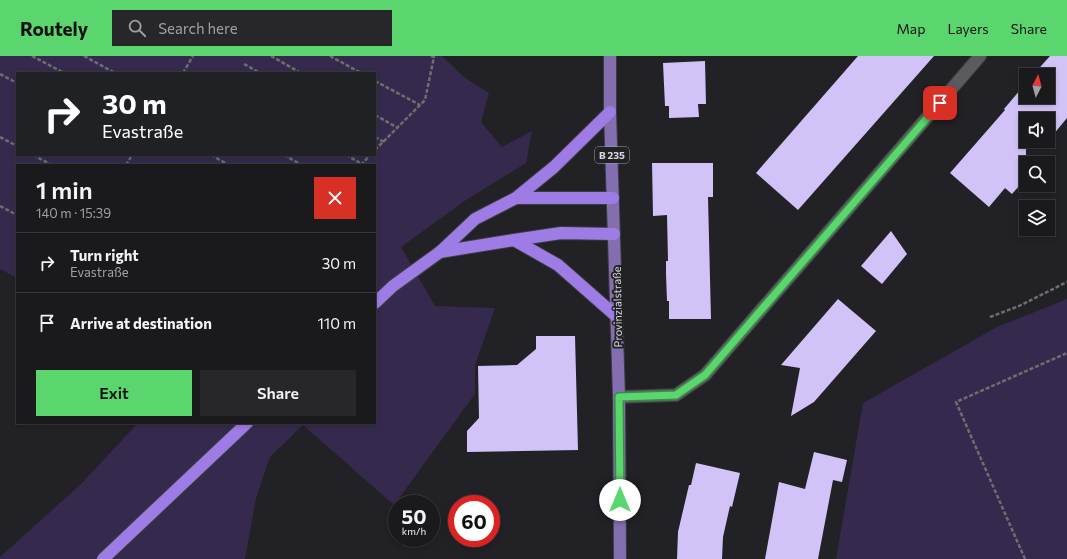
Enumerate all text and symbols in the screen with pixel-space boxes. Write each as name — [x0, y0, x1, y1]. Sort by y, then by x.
search box — [112, 10, 392, 46]
text: Routely — [20, 17, 88, 40]
icon: search — [126, 17, 148, 39]
text: Search here — [158, 19, 238, 37]
text: Map — [897, 20, 925, 37]
text: Layers — [947, 20, 989, 37]
text: Share — [1011, 20, 1047, 37]
north arrow — [1019, 68, 1055, 104]
map controls — [1019, 68, 1055, 236]
text: 30 m — [102, 86, 167, 120]
pin — [923, 86, 957, 120]
icon: right — [36, 88, 88, 140]
icon: arrive — [929, 92, 951, 114]
button: sound — [1019, 112, 1055, 148]
text: Evastraße — [102, 120, 183, 142]
road number: B 235 — [595, 147, 629, 163]
button: search — [1019, 156, 1055, 192]
text: 1 min — [36, 175, 93, 204]
button: close — [314, 177, 356, 219]
button: layers — [1019, 200, 1055, 236]
text: 140 m · 15:39 — [36, 205, 111, 221]
text: Turn right — [70, 246, 139, 264]
icon: right — [36, 252, 58, 274]
text: 30 m — [322, 254, 356, 272]
text: Evastraße — [70, 264, 129, 280]
street label: Provinzialstraße — [610, 266, 624, 348]
icon: arrive — [36, 312, 58, 334]
text: Arrive at destination — [70, 314, 212, 332]
text: 110 m — [317, 314, 356, 332]
button: Exit — [36, 370, 192, 416]
button: Share — [200, 370, 356, 416]
position arrow — [599, 479, 641, 521]
speed limit sign: 60 — [448, 495, 500, 547]
text: 50 — [402, 504, 426, 528]
text: km/h — [402, 525, 426, 537]

